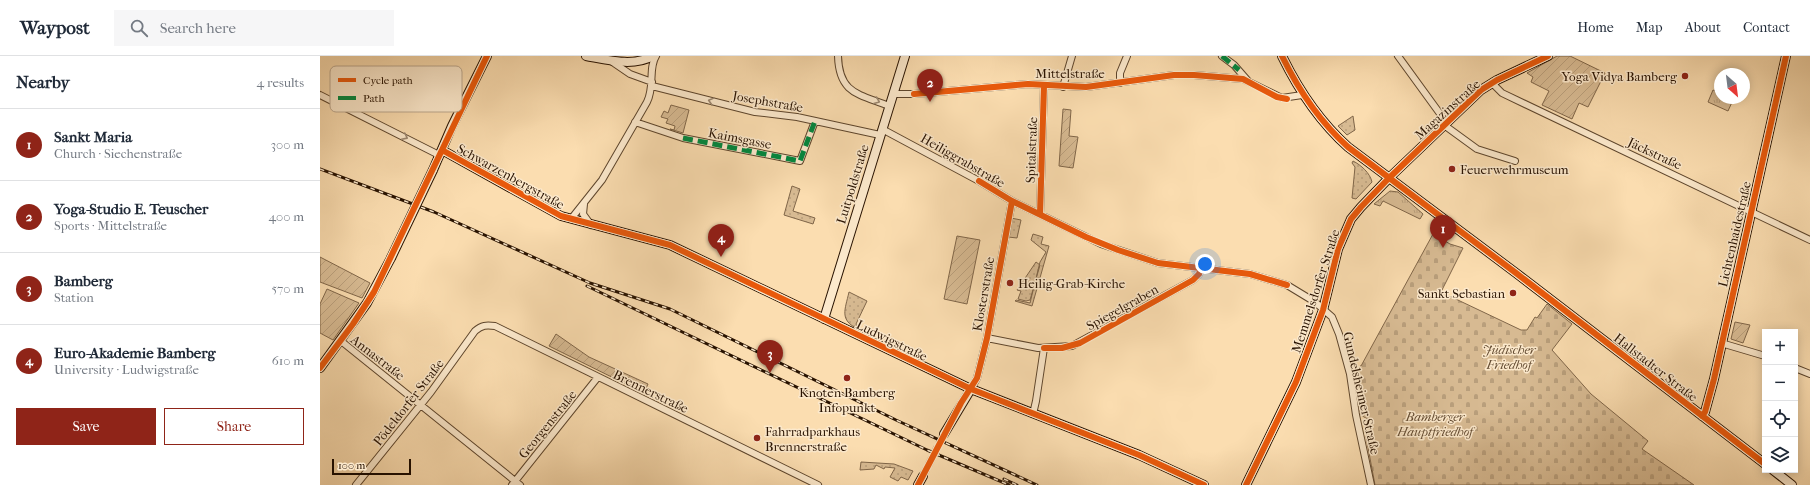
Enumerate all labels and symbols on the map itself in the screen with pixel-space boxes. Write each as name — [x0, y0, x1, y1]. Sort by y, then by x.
legend — [330, 66, 462, 112]
street label: Mittelstraße — [1035, 66, 1105, 81]
north arrow — [1714, 68, 1750, 104]
pin: 2 — [917, 69, 943, 102]
place label: Yoga Vidya Bamberg — [1560, 69, 1678, 84]
marker: Yoga Vidya Bamberg — [1680, 71, 1690, 81]
text: Cycle path — [363, 74, 414, 87]
street label: Magazinstraße — [1412, 76, 1483, 143]
street label: Josephstraße — [731, 88, 805, 115]
text: Path — [363, 92, 386, 105]
one-way arrow — [708, 97, 715, 106]
one-way arrow — [873, 97, 880, 105]
street label: Spitalstraße — [1023, 116, 1040, 183]
street label: Kaimsgasse — [707, 125, 773, 152]
street label: Heiliggrabstraße — [918, 130, 1008, 191]
one-way arrow — [400, 133, 408, 140]
street label: Jäckstraße — [1625, 134, 1685, 173]
street label: Schwarzenbergstraße — [454, 141, 568, 212]
street label: Luitpoldstraße — [833, 142, 872, 226]
place label: Feuerwehrmuseum — [1460, 162, 1569, 177]
marker: Feuerwehrmuseum — [1447, 164, 1457, 174]
street label: Lichtenhaidestraße — [1715, 179, 1754, 288]
pin: 1 — [1430, 215, 1456, 248]
pin: 4 — [708, 224, 734, 257]
street label: Memmelsdorfer Straße — [1288, 227, 1343, 355]
your location — [1195, 254, 1215, 274]
street label: Klosterstraße — [970, 255, 998, 333]
place label: Heilig-Grab-Kirche — [1018, 276, 1126, 291]
marker: Heilig-Grab-Kirche — [1005, 278, 1015, 288]
street label: Spiegelgraben — [1084, 281, 1161, 333]
place label: Sankt Sebastian — [1418, 286, 1505, 301]
marker: Sankt Sebastian — [1508, 288, 1518, 298]
street label: Ludwigstraße — [854, 317, 930, 364]
street label: Gundelsheimer Straße — [1340, 330, 1383, 456]
street label: Hallstadter Straße — [1611, 330, 1701, 405]
street label: Annastraße — [347, 331, 408, 383]
pin: 3 — [757, 340, 783, 373]
park label: Jüdischer Friedhof — [1483, 342, 1537, 372]
street label: Pödeldorfer Straße — [370, 356, 447, 449]
street label: Brennerstraße — [611, 367, 691, 416]
marker: Knoten Bamberg Infopunkt — [842, 373, 852, 383]
place label: Knoten Bamberg Infopunkt — [799, 385, 896, 415]
street label: Georgenstraße — [515, 387, 580, 461]
park label: Bamberger Hauptfriedhof — [1396, 409, 1476, 439]
place label: Fahrradparkhaus Brennerstraße — [765, 424, 860, 454]
marker: Fahrradparkhaus Brennerstraße — [752, 433, 762, 443]
scale bar — [332, 457, 411, 476]

